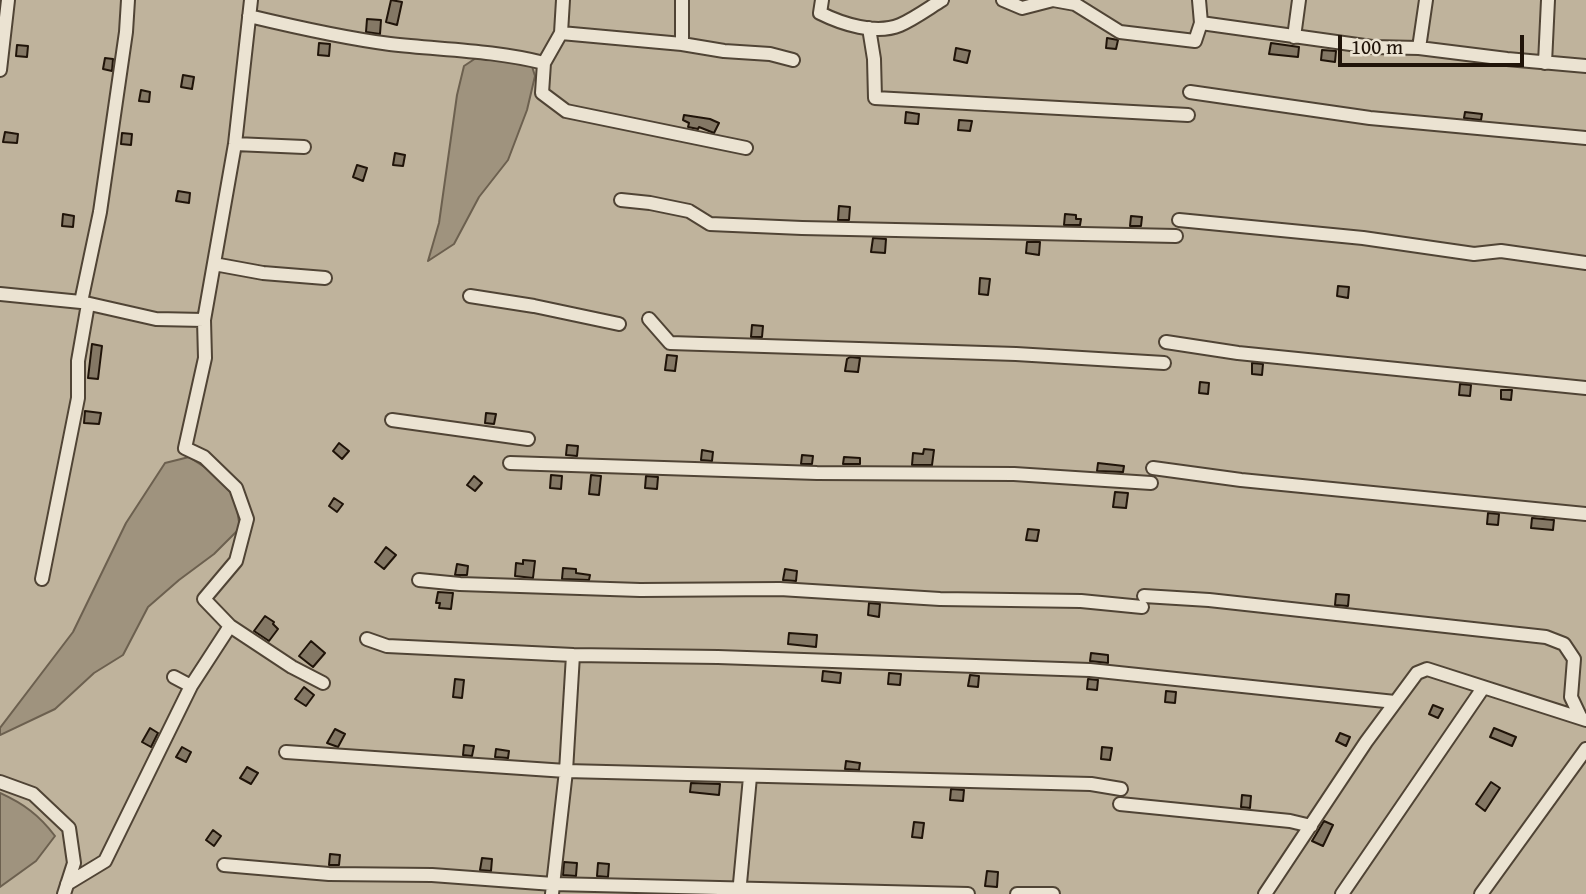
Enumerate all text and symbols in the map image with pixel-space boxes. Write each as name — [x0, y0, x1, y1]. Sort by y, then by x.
scale bar — [1341, 21, 1526, 65]
text: 100 m — [1351, 31, 1403, 62]

